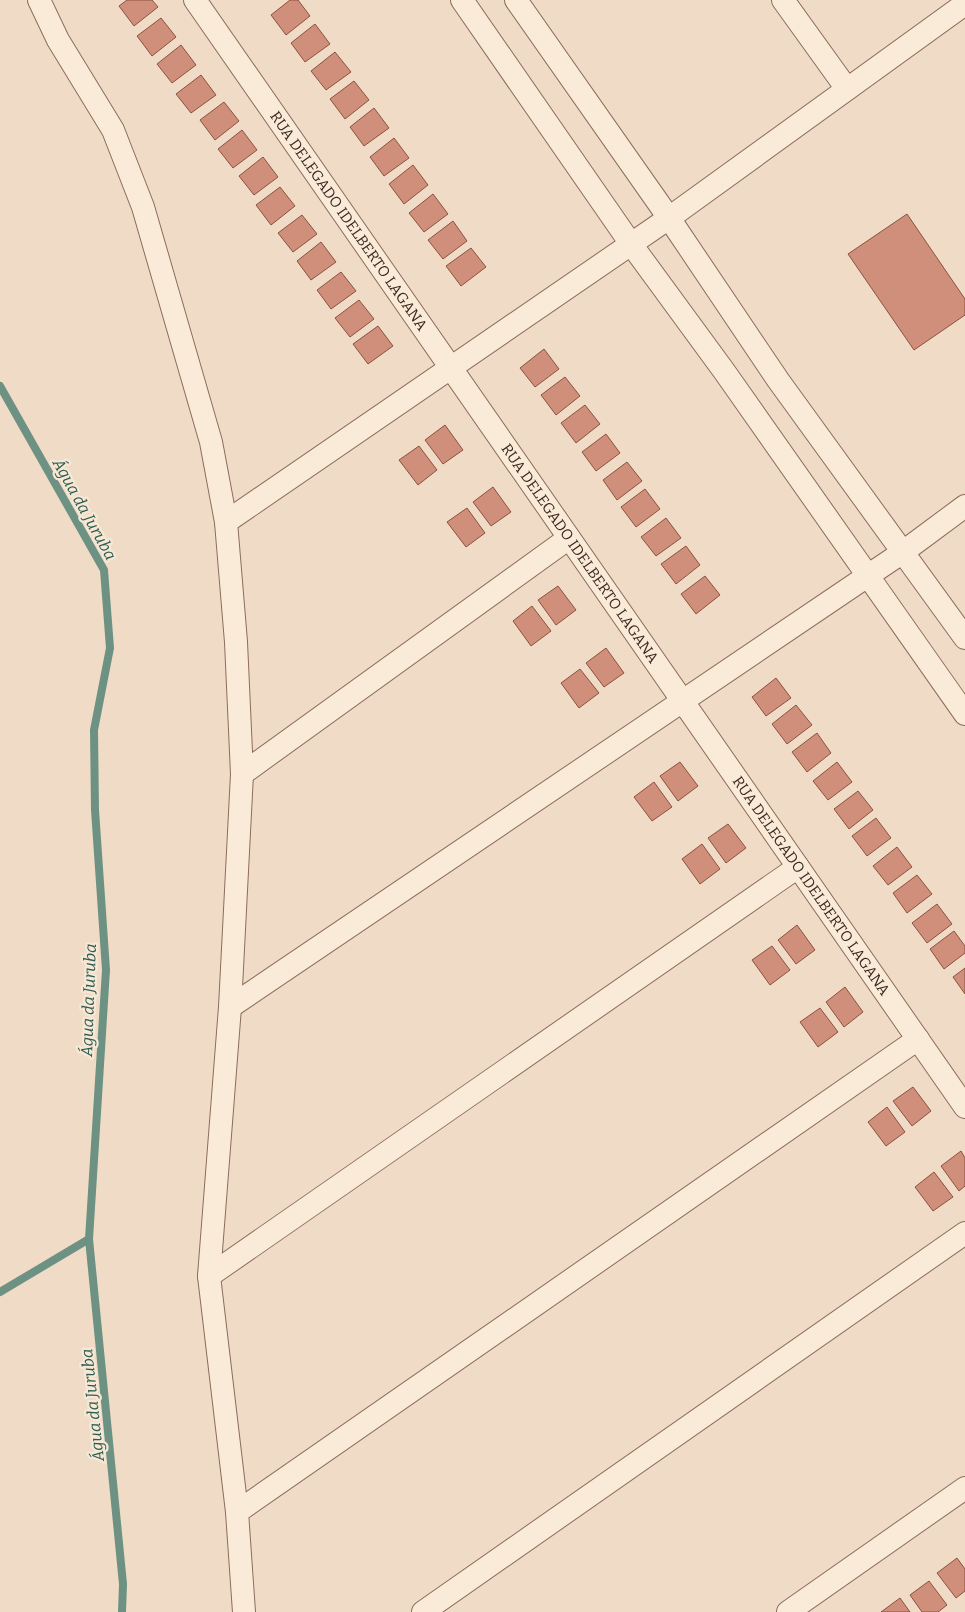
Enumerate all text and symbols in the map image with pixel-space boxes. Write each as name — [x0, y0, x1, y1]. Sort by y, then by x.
street label: RUA DELEGADO IDELBERTO LAGANA — [266, 108, 431, 334]
street label: RUA DELEGADO IDELBERTO LAGANA — [497, 440, 663, 667]
water label: Água da Juruba — [48, 454, 121, 563]
street label: RUA DELEGADO IDELBERTO LAGANA — [729, 773, 894, 999]
water label: Água da Juruba — [76, 943, 100, 1058]
water label: Água da Juruba — [76, 1348, 108, 1463]

